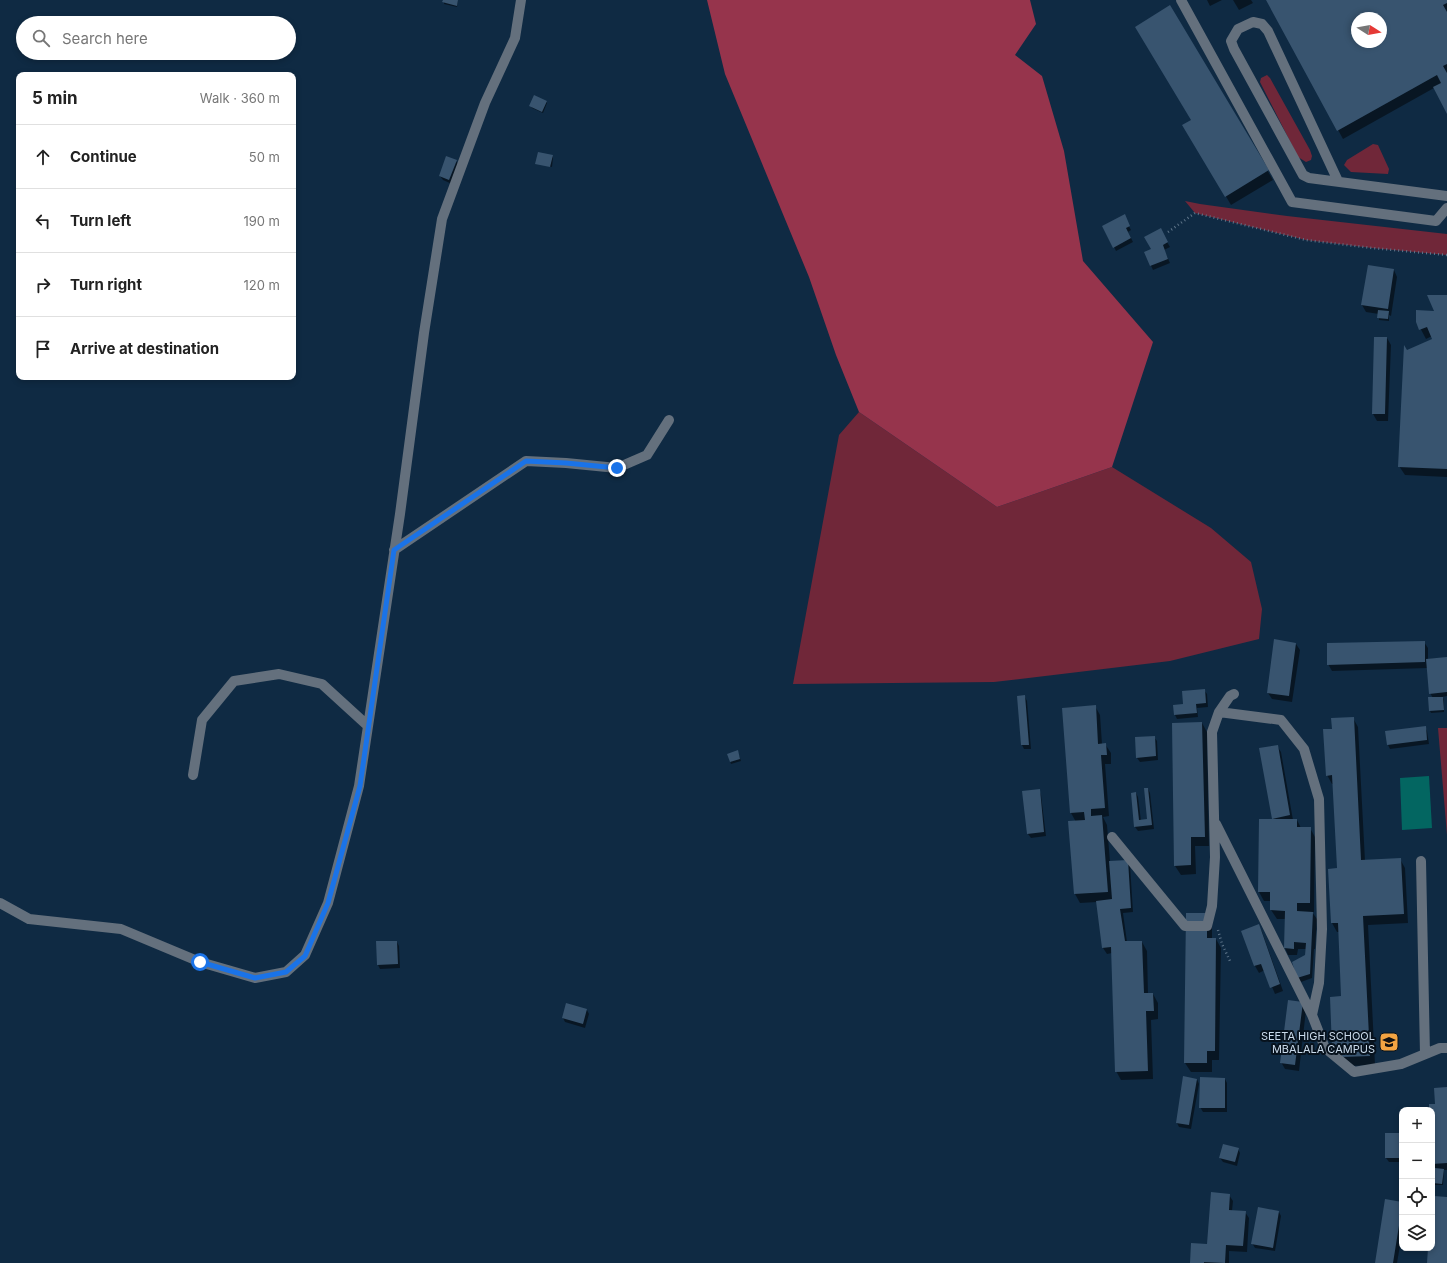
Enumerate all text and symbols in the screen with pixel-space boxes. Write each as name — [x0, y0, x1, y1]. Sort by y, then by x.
north arrow — [1351, 12, 1387, 48]
search box — [16, 16, 296, 60]
icon: search — [30, 27, 52, 49]
text: Search here — [62, 29, 148, 48]
text: 5 min — [32, 88, 78, 108]
text: Walk · 360 m — [200, 90, 280, 106]
icon: ahead — [32, 146, 54, 168]
text: Continue — [70, 147, 137, 166]
text: 50 m — [249, 149, 280, 165]
icon: left — [32, 210, 54, 232]
text: Turn left — [70, 211, 131, 230]
text: 190 m — [243, 213, 280, 229]
icon: right — [32, 274, 54, 296]
text: Turn right — [70, 275, 142, 294]
text: 120 m — [244, 277, 280, 293]
icon: arrive — [32, 338, 54, 360]
text: Arrive at destination — [70, 339, 219, 358]
route end — [608, 459, 626, 477]
route start — [191, 953, 209, 971]
place label: SEETA HIGH SCHOOL MBALALA CAMPUS — [1261, 1029, 1375, 1056]
school or university icon: SEETA HIGH SCHOOL MBALALA CAMPUS — [1378, 1031, 1400, 1053]
map controls — [1399, 1107, 1435, 1251]
button: + — [1399, 1107, 1435, 1143]
button: − — [1399, 1143, 1435, 1179]
button: locate — [1399, 1179, 1435, 1215]
button: layers — [1399, 1215, 1435, 1251]

